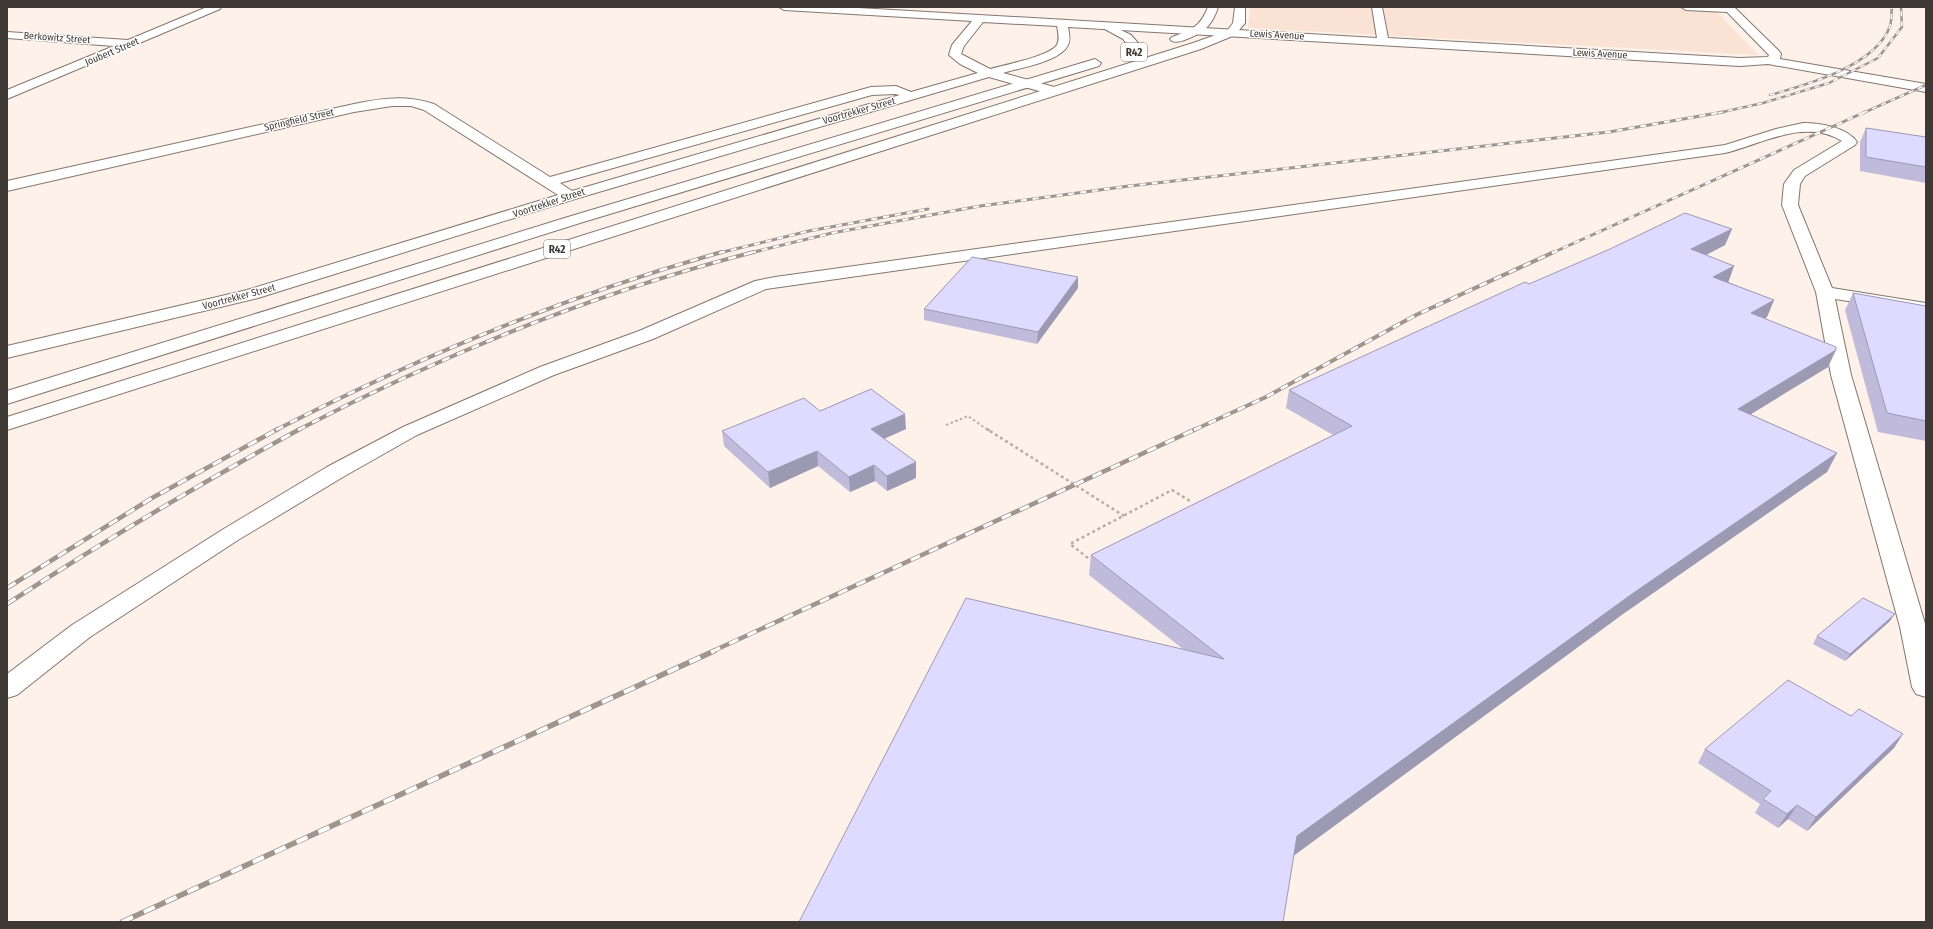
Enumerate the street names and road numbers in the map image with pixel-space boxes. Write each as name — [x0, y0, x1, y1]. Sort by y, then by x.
street label: Lewis Avenue — [1249, 28, 1305, 42]
street label: Berkowitz Street — [23, 30, 92, 46]
street label: Joubert Street — [83, 35, 141, 69]
road number: R42 — [1121, 43, 1147, 61]
street label: Lewis Avenue — [1572, 47, 1628, 61]
street label: Voortrekker Street — [821, 95, 897, 127]
street label: Springfield Street — [263, 106, 336, 134]
street label: Voortrekker Street — [512, 186, 587, 220]
road number: R42 — [544, 240, 570, 258]
street label: Voortrekker Street — [201, 281, 277, 312]

